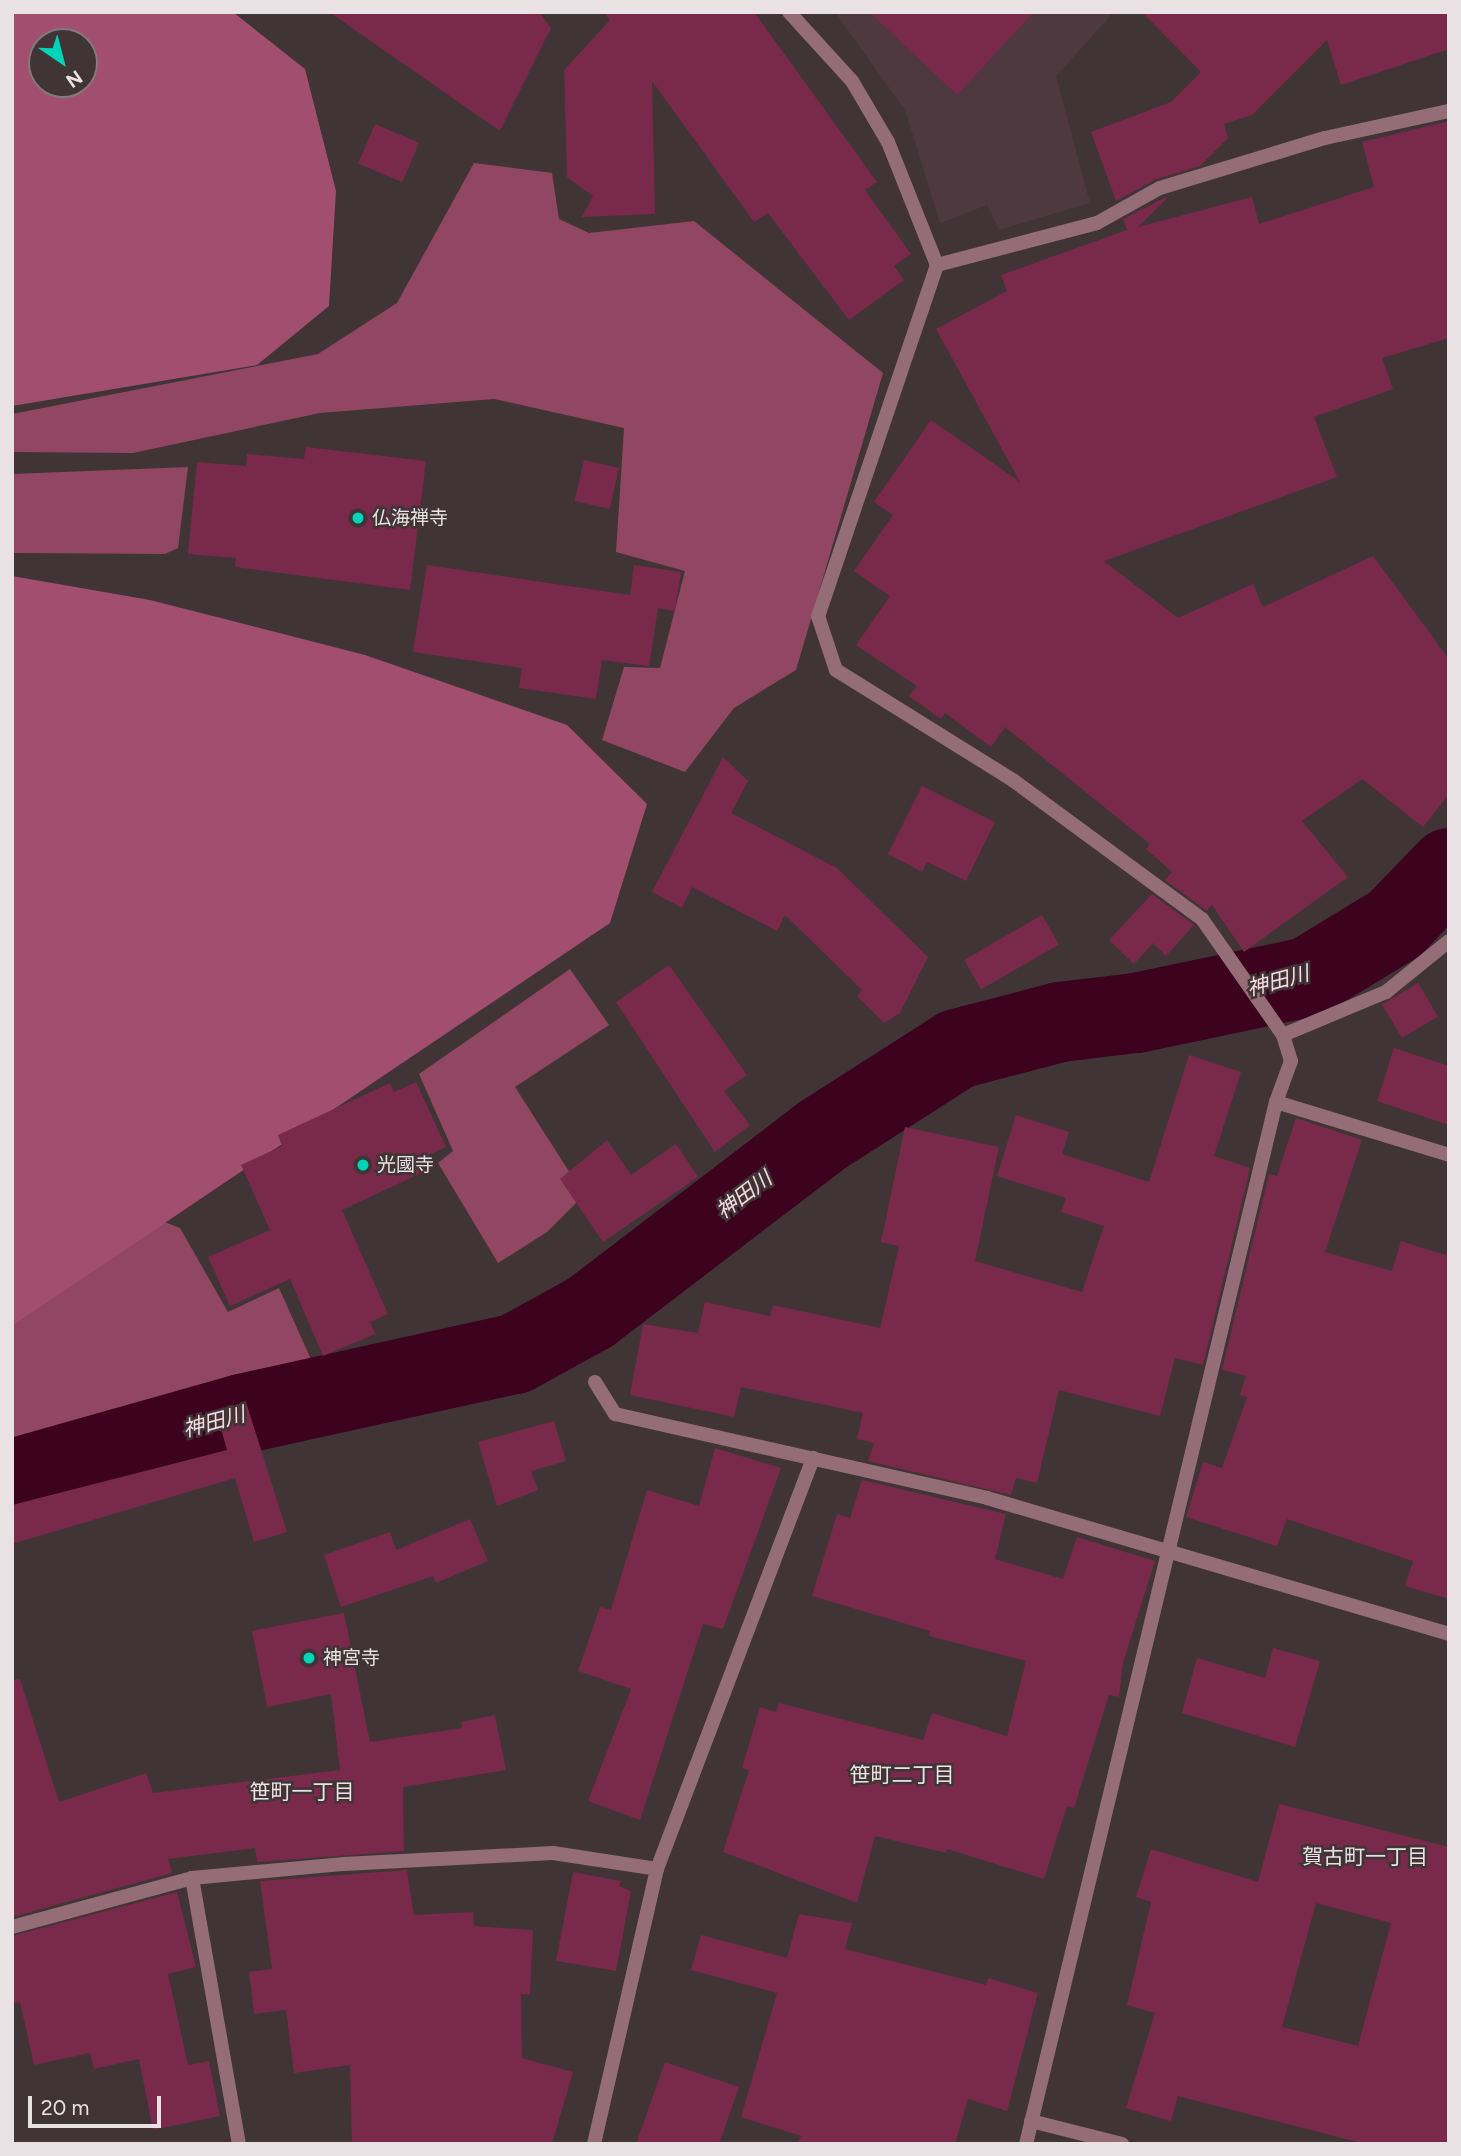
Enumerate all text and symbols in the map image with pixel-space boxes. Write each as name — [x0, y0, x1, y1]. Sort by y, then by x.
north arrow — [28, 28, 98, 98]
text: N — [62, 65, 87, 93]
place label: 仏海禅寺 — [372, 507, 448, 529]
marker: 仏海禅寺 — [350, 510, 366, 526]
water label: 神田川 — [1244, 961, 1312, 1001]
place label: 光國寺 — [377, 1154, 434, 1176]
marker: 光國寺 — [355, 1157, 371, 1173]
water label: 神田川 — [711, 1166, 777, 1224]
water label: 神田川 — [180, 1402, 248, 1442]
place label: 神宮寺 — [323, 1647, 380, 1669]
marker: 神宮寺 — [301, 1650, 317, 1666]
district label: 笹町二丁目 — [850, 1762, 954, 1788]
district label: 笹町一丁目 — [250, 1779, 354, 1805]
district label: 賀古町一丁目 — [1302, 1844, 1428, 1870]
scale bar — [32, 2082, 164, 2126]
text: 20 m — [41, 2095, 89, 2120]

